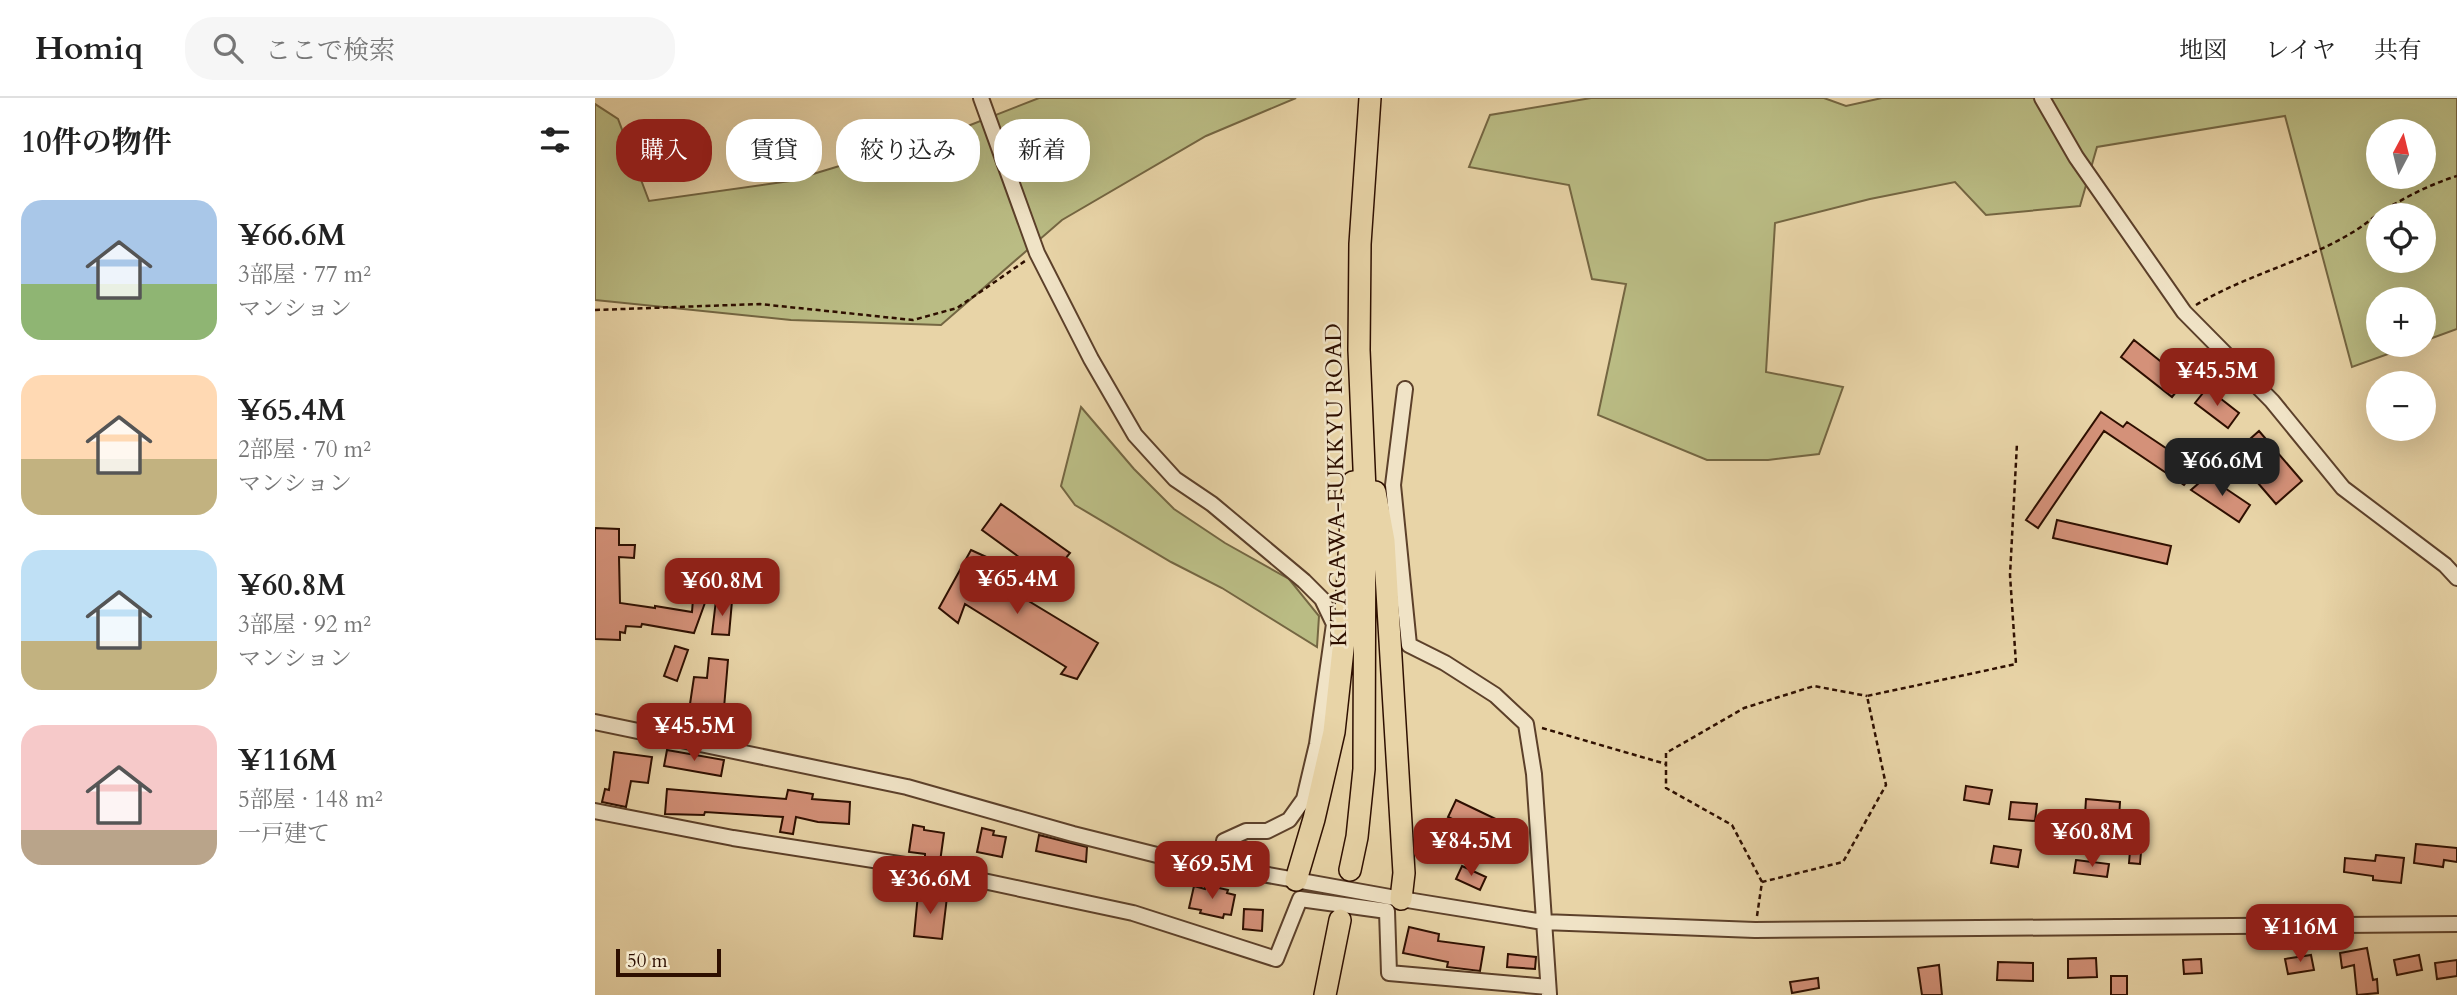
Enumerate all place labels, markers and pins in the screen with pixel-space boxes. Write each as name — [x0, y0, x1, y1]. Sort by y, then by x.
pin: ¥45.5M — [2160, 348, 2274, 408]
pin: ¥66.6M — [2165, 438, 2279, 498]
pin: ¥65.4M — [960, 556, 1074, 616]
pin: ¥60.8M — [665, 559, 779, 618]
pin: ¥45.5M — [637, 704, 751, 763]
pin: ¥60.8M — [2035, 810, 2149, 869]
pin: ¥84.5M — [1414, 818, 1528, 878]
pin: ¥69.5M — [1155, 842, 1269, 901]
pin: ¥36.6M — [873, 856, 987, 916]
pin: ¥116M — [2251, 904, 2349, 964]

